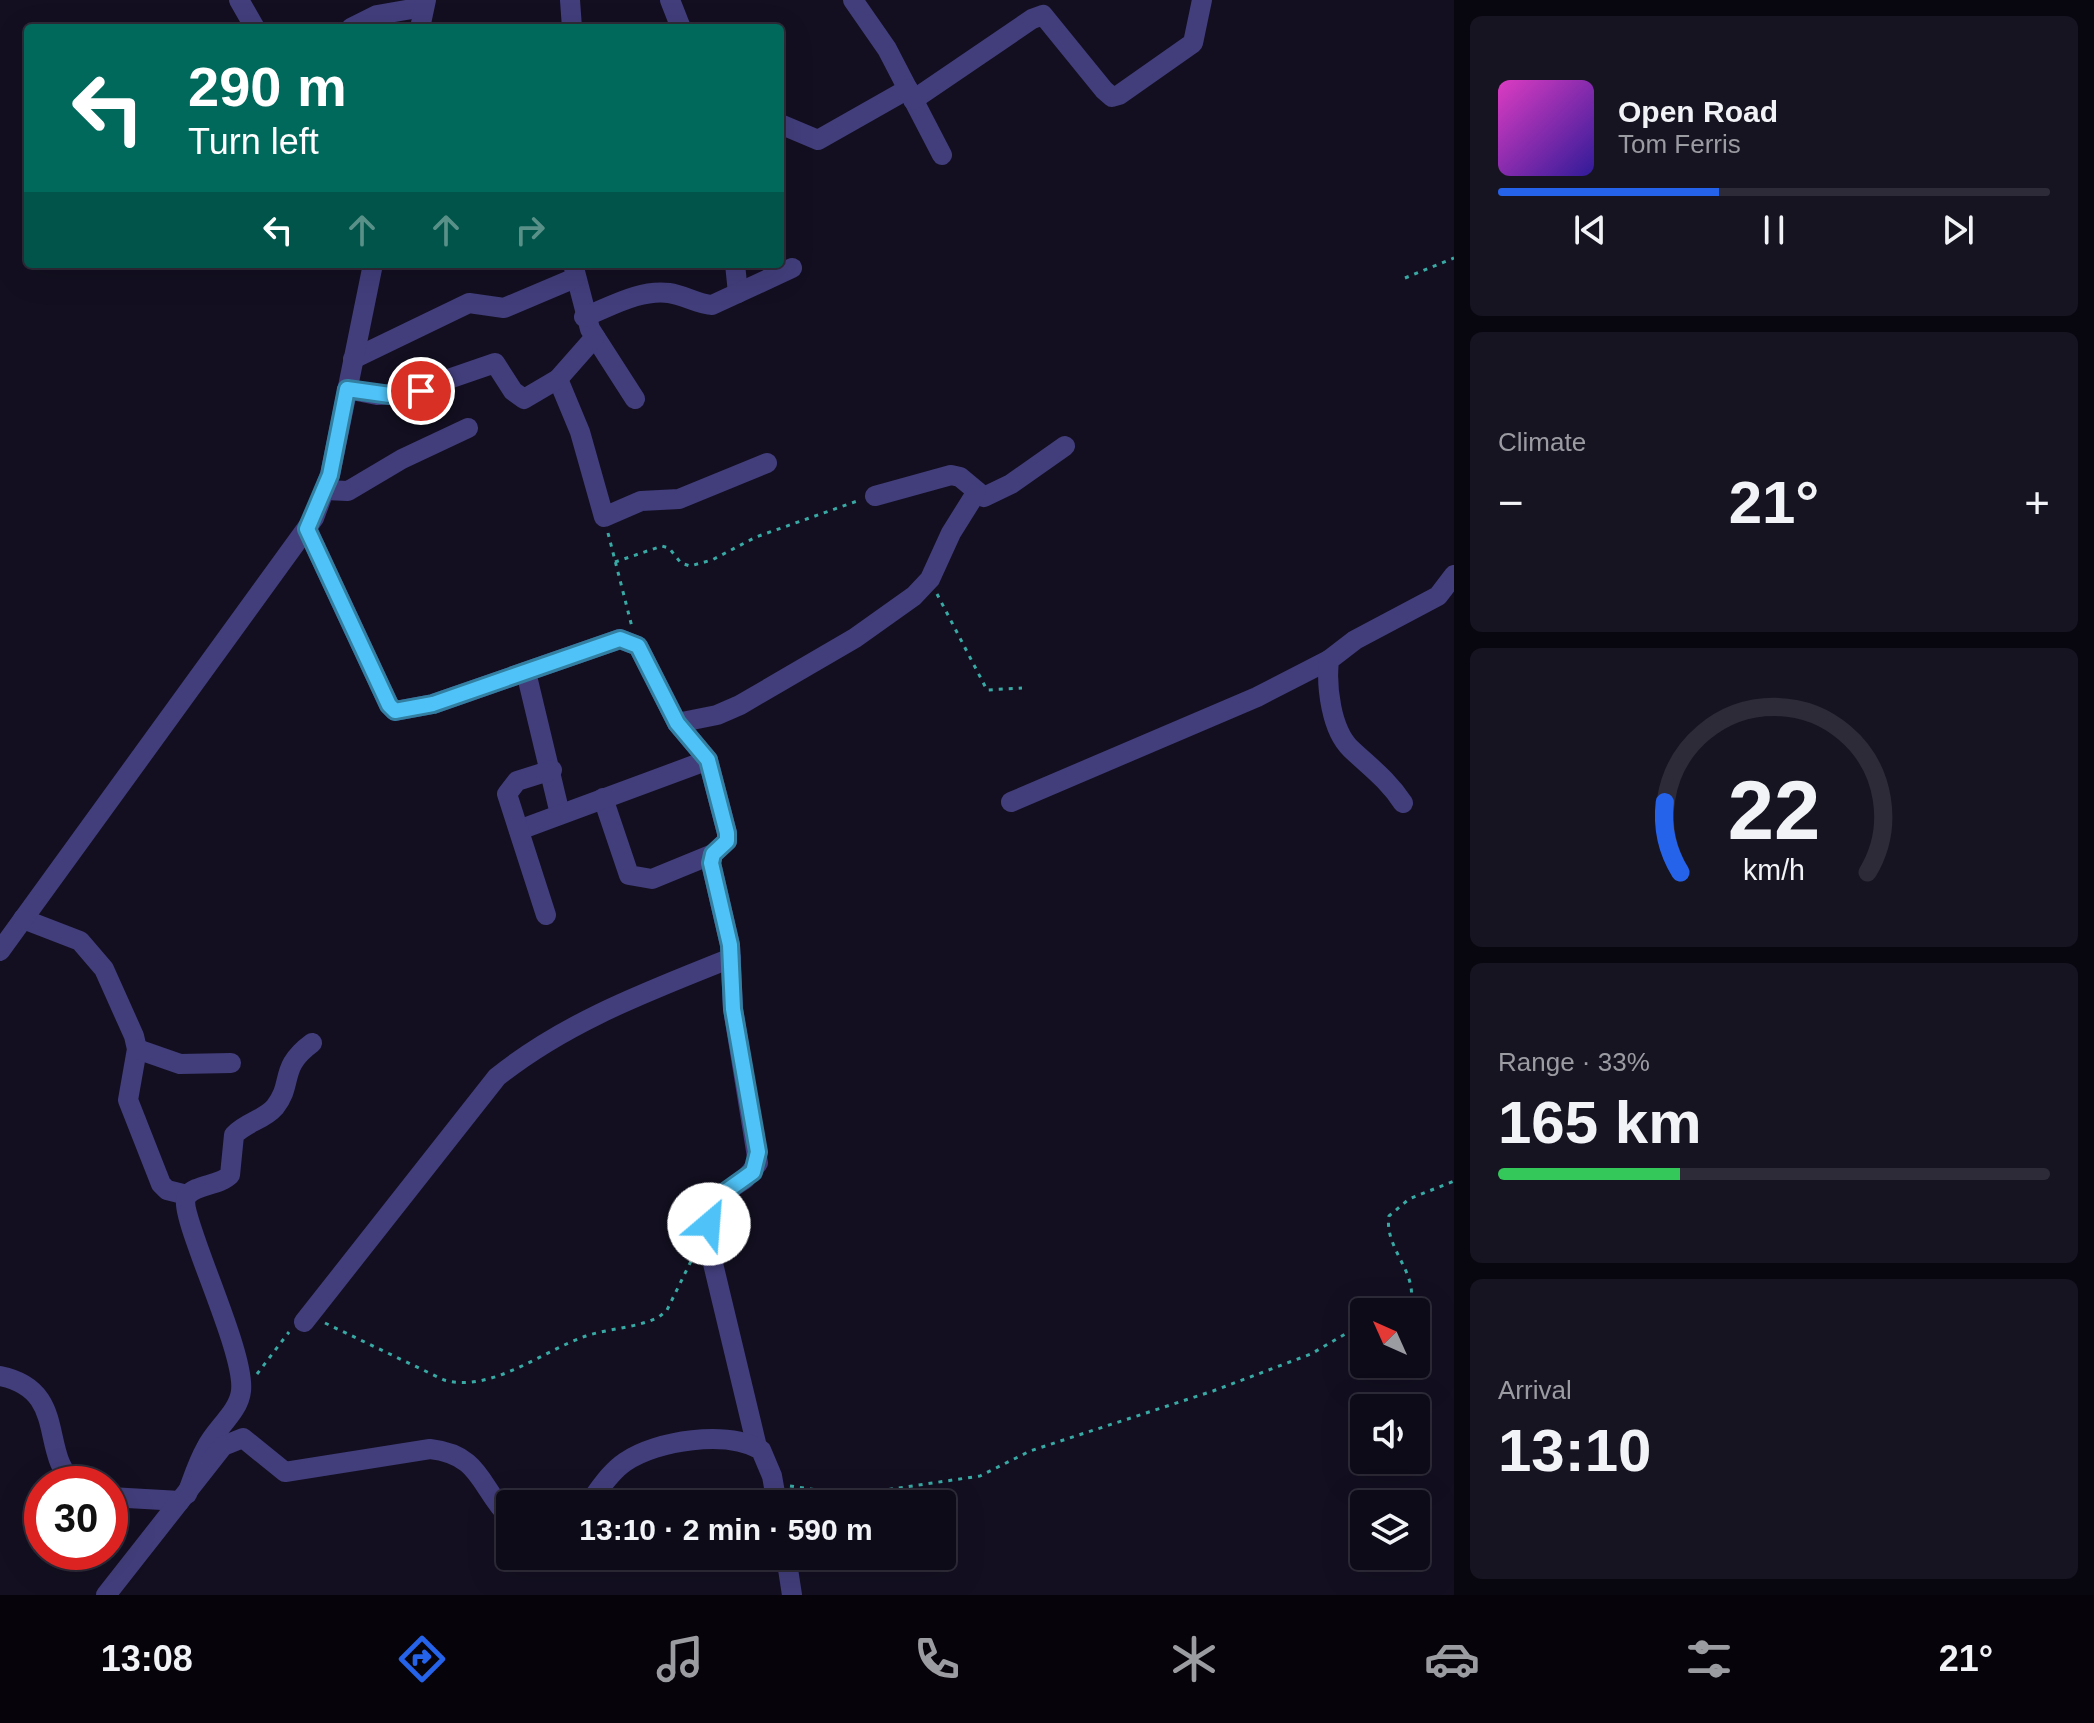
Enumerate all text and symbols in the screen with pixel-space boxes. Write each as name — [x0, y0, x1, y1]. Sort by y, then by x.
text: 290 m — [188, 55, 347, 118]
icon: left — [56, 56, 160, 160]
text: Open Road — [1618, 95, 1778, 128]
text: Turn left — [188, 121, 319, 162]
text: Tom Ferris — [1618, 129, 1741, 159]
icon: left — [256, 208, 300, 252]
icon: ahead — [340, 208, 384, 252]
icon: ahead — [424, 208, 468, 252]
icon: right — [508, 208, 552, 252]
icon: previous — [1568, 208, 1612, 252]
icon: pause — [1752, 208, 1796, 252]
icon: next — [1936, 208, 1980, 252]
pin — [387, 357, 455, 425]
icon: arrive — [399, 369, 443, 413]
text: Climate — [1498, 427, 1586, 457]
text: 21° — [1729, 469, 1819, 536]
text: − — [1498, 478, 1524, 527]
text: + — [2024, 478, 2050, 527]
text: 22 — [1728, 764, 1820, 857]
text: km/h — [1743, 855, 1805, 887]
text: Range · 33% — [1498, 1047, 1650, 1077]
text: 165 km — [1498, 1089, 1702, 1156]
position arrow — [667, 1182, 751, 1266]
north arrow — [1350, 1298, 1430, 1378]
map controls — [1350, 1298, 1430, 1570]
text: Arrival — [1498, 1375, 1572, 1405]
button: sound — [1350, 1394, 1430, 1474]
text: 13:10 — [1498, 1417, 1651, 1484]
speed limit sign: 30 — [24, 1466, 128, 1570]
button: layers — [1350, 1490, 1430, 1570]
text: 13:10 · 2 min · 590 m — [579, 1513, 873, 1546]
icon: directions — [394, 1631, 450, 1687]
icon: music — [652, 1631, 708, 1687]
icon: phone — [909, 1631, 965, 1687]
icon: climate — [1166, 1631, 1222, 1687]
icon: car — [1424, 1631, 1480, 1687]
icon: filters — [1681, 1631, 1737, 1687]
text: 13:08 — [101, 1638, 193, 1679]
text: 21° — [1939, 1638, 1993, 1679]

